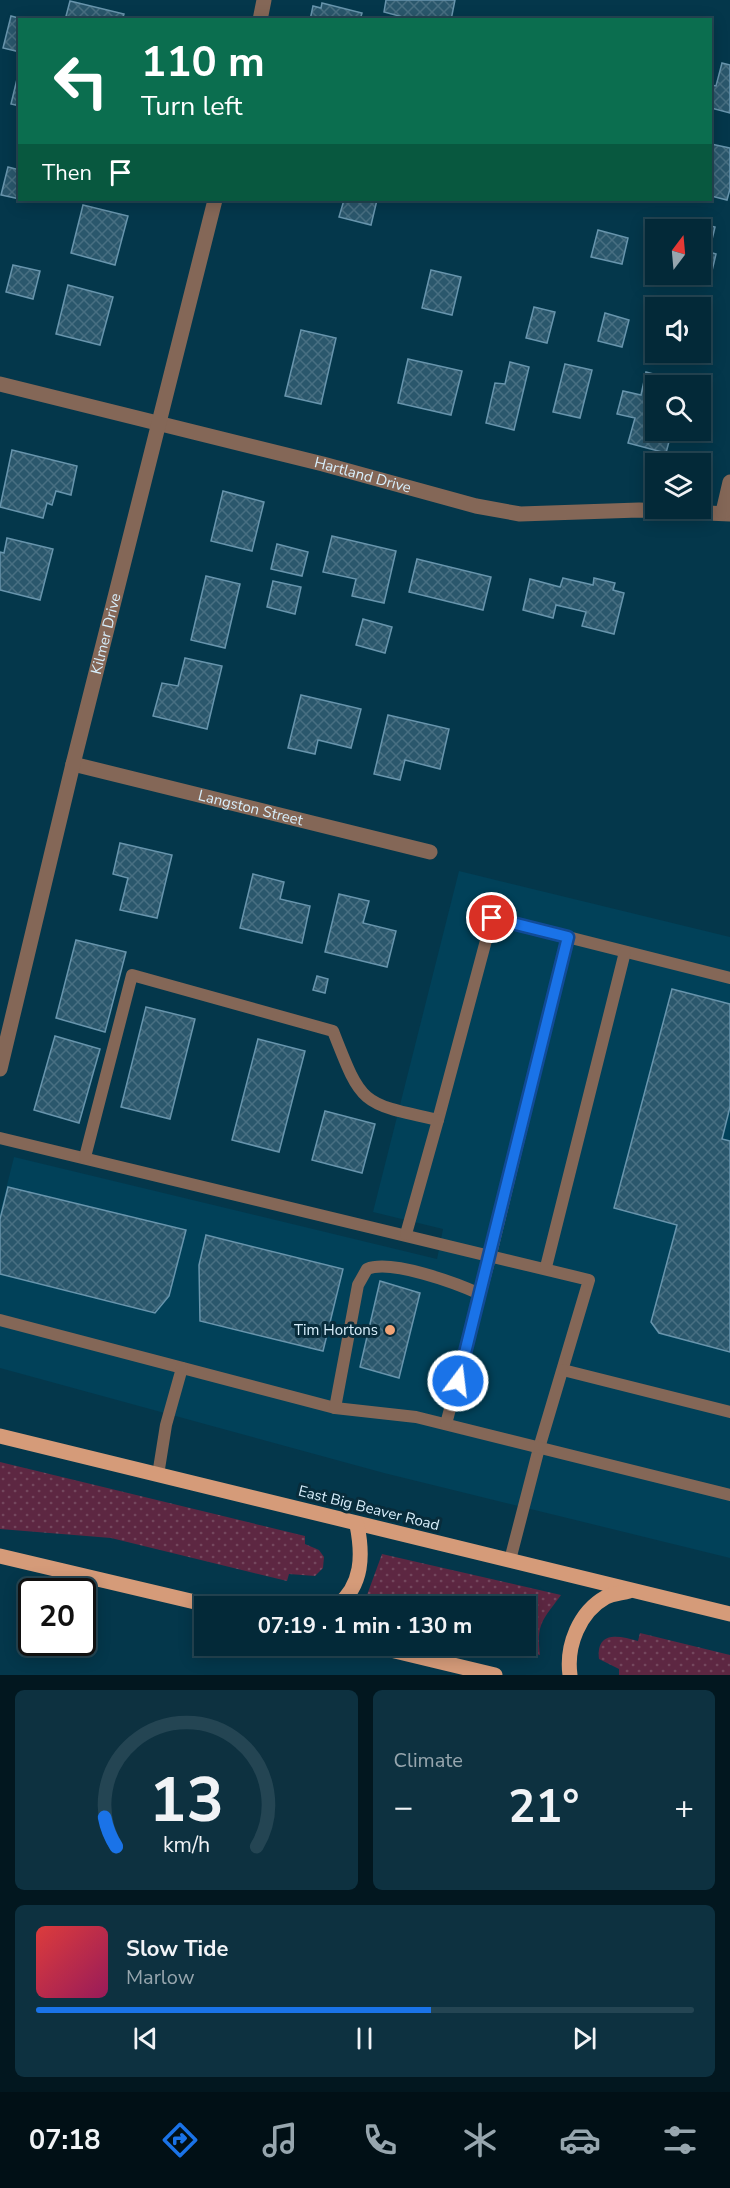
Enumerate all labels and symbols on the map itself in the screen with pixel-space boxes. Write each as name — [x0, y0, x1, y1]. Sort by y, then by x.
north arrow — [645, 219, 711, 285]
street label: Hartland Drive — [312, 452, 413, 498]
street label: Kilmer Drive — [86, 591, 126, 676]
street label: Langston Street — [196, 785, 306, 831]
pin — [466, 892, 517, 943]
place label: Tim Hortons — [294, 1320, 378, 1340]
marker: Tim Hortons — [383, 1323, 397, 1337]
position arrow — [426, 1349, 490, 1413]
street label: East Big Beaver Road — [296, 1481, 442, 1535]
speed limit sign: 20 — [18, 1578, 96, 1656]

